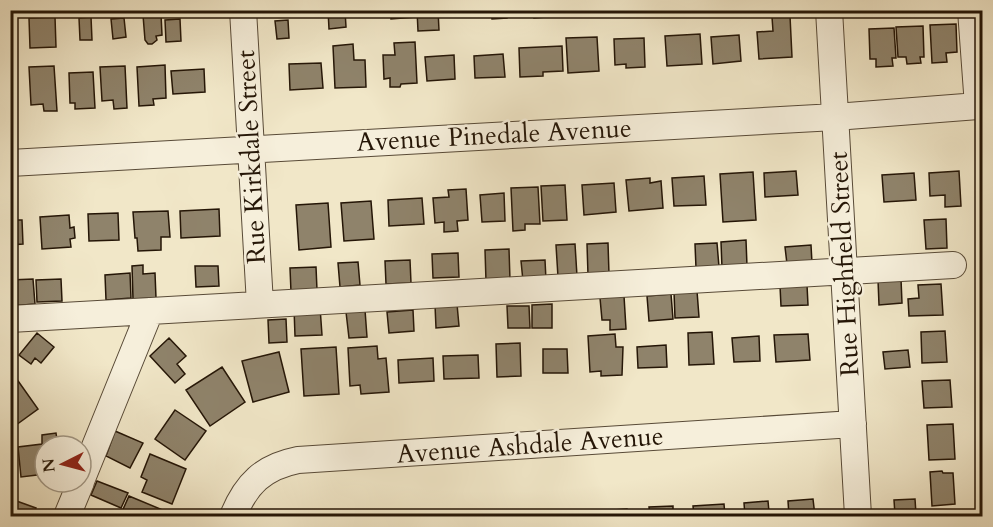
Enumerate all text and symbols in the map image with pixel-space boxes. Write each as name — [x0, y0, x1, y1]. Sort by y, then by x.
street label: Rue Kirkdale Street — [228, 49, 274, 265]
street label: Avenue Pinedale Avenue — [356, 110, 632, 160]
street label: Rue Highfield Street — [821, 151, 867, 377]
street label: Avenue Ashdale Avenue — [395, 418, 665, 472]
north arrow — [33, 434, 93, 494]
text: N — [37, 457, 61, 474]

